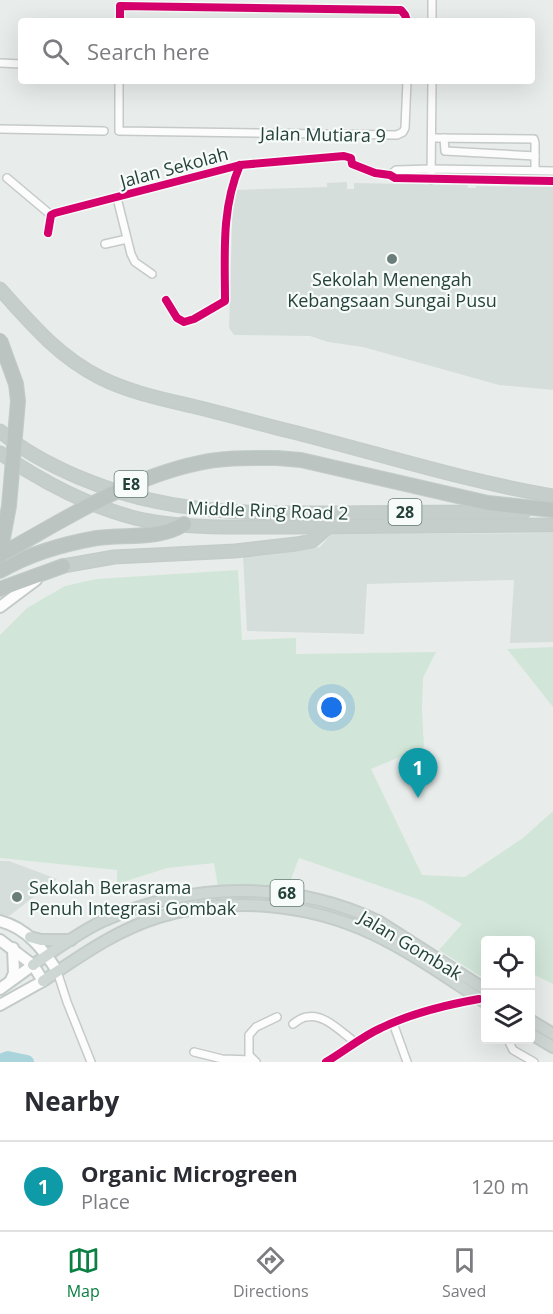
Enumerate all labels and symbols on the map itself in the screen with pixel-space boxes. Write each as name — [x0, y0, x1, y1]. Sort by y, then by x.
street label: Jalan Mutiara 9 — [258, 121, 386, 147]
street label: Jalan Sekolah — [115, 141, 231, 193]
marker: Sekolah Menengah Kebangsaan Sungai Pusu — [385, 252, 399, 266]
place label: Sekolah Menengah Kebangsaan Sungai Pusu — [287, 267, 497, 312]
road number: E8 — [114, 471, 148, 497]
street label: Middle Ring Road 2 — [187, 495, 349, 525]
road number: 28 — [388, 499, 422, 525]
your location — [317, 693, 346, 722]
pin: 1 — [398, 748, 438, 798]
place label: Sekolah Berasrama Penuh Integrasi Gombak — [29, 875, 237, 920]
road number: 68 — [270, 880, 304, 906]
marker: Sekolah Berasrama Penuh Integrasi Gombak — [10, 890, 24, 904]
street label: Jalan Gombak — [353, 904, 467, 985]

